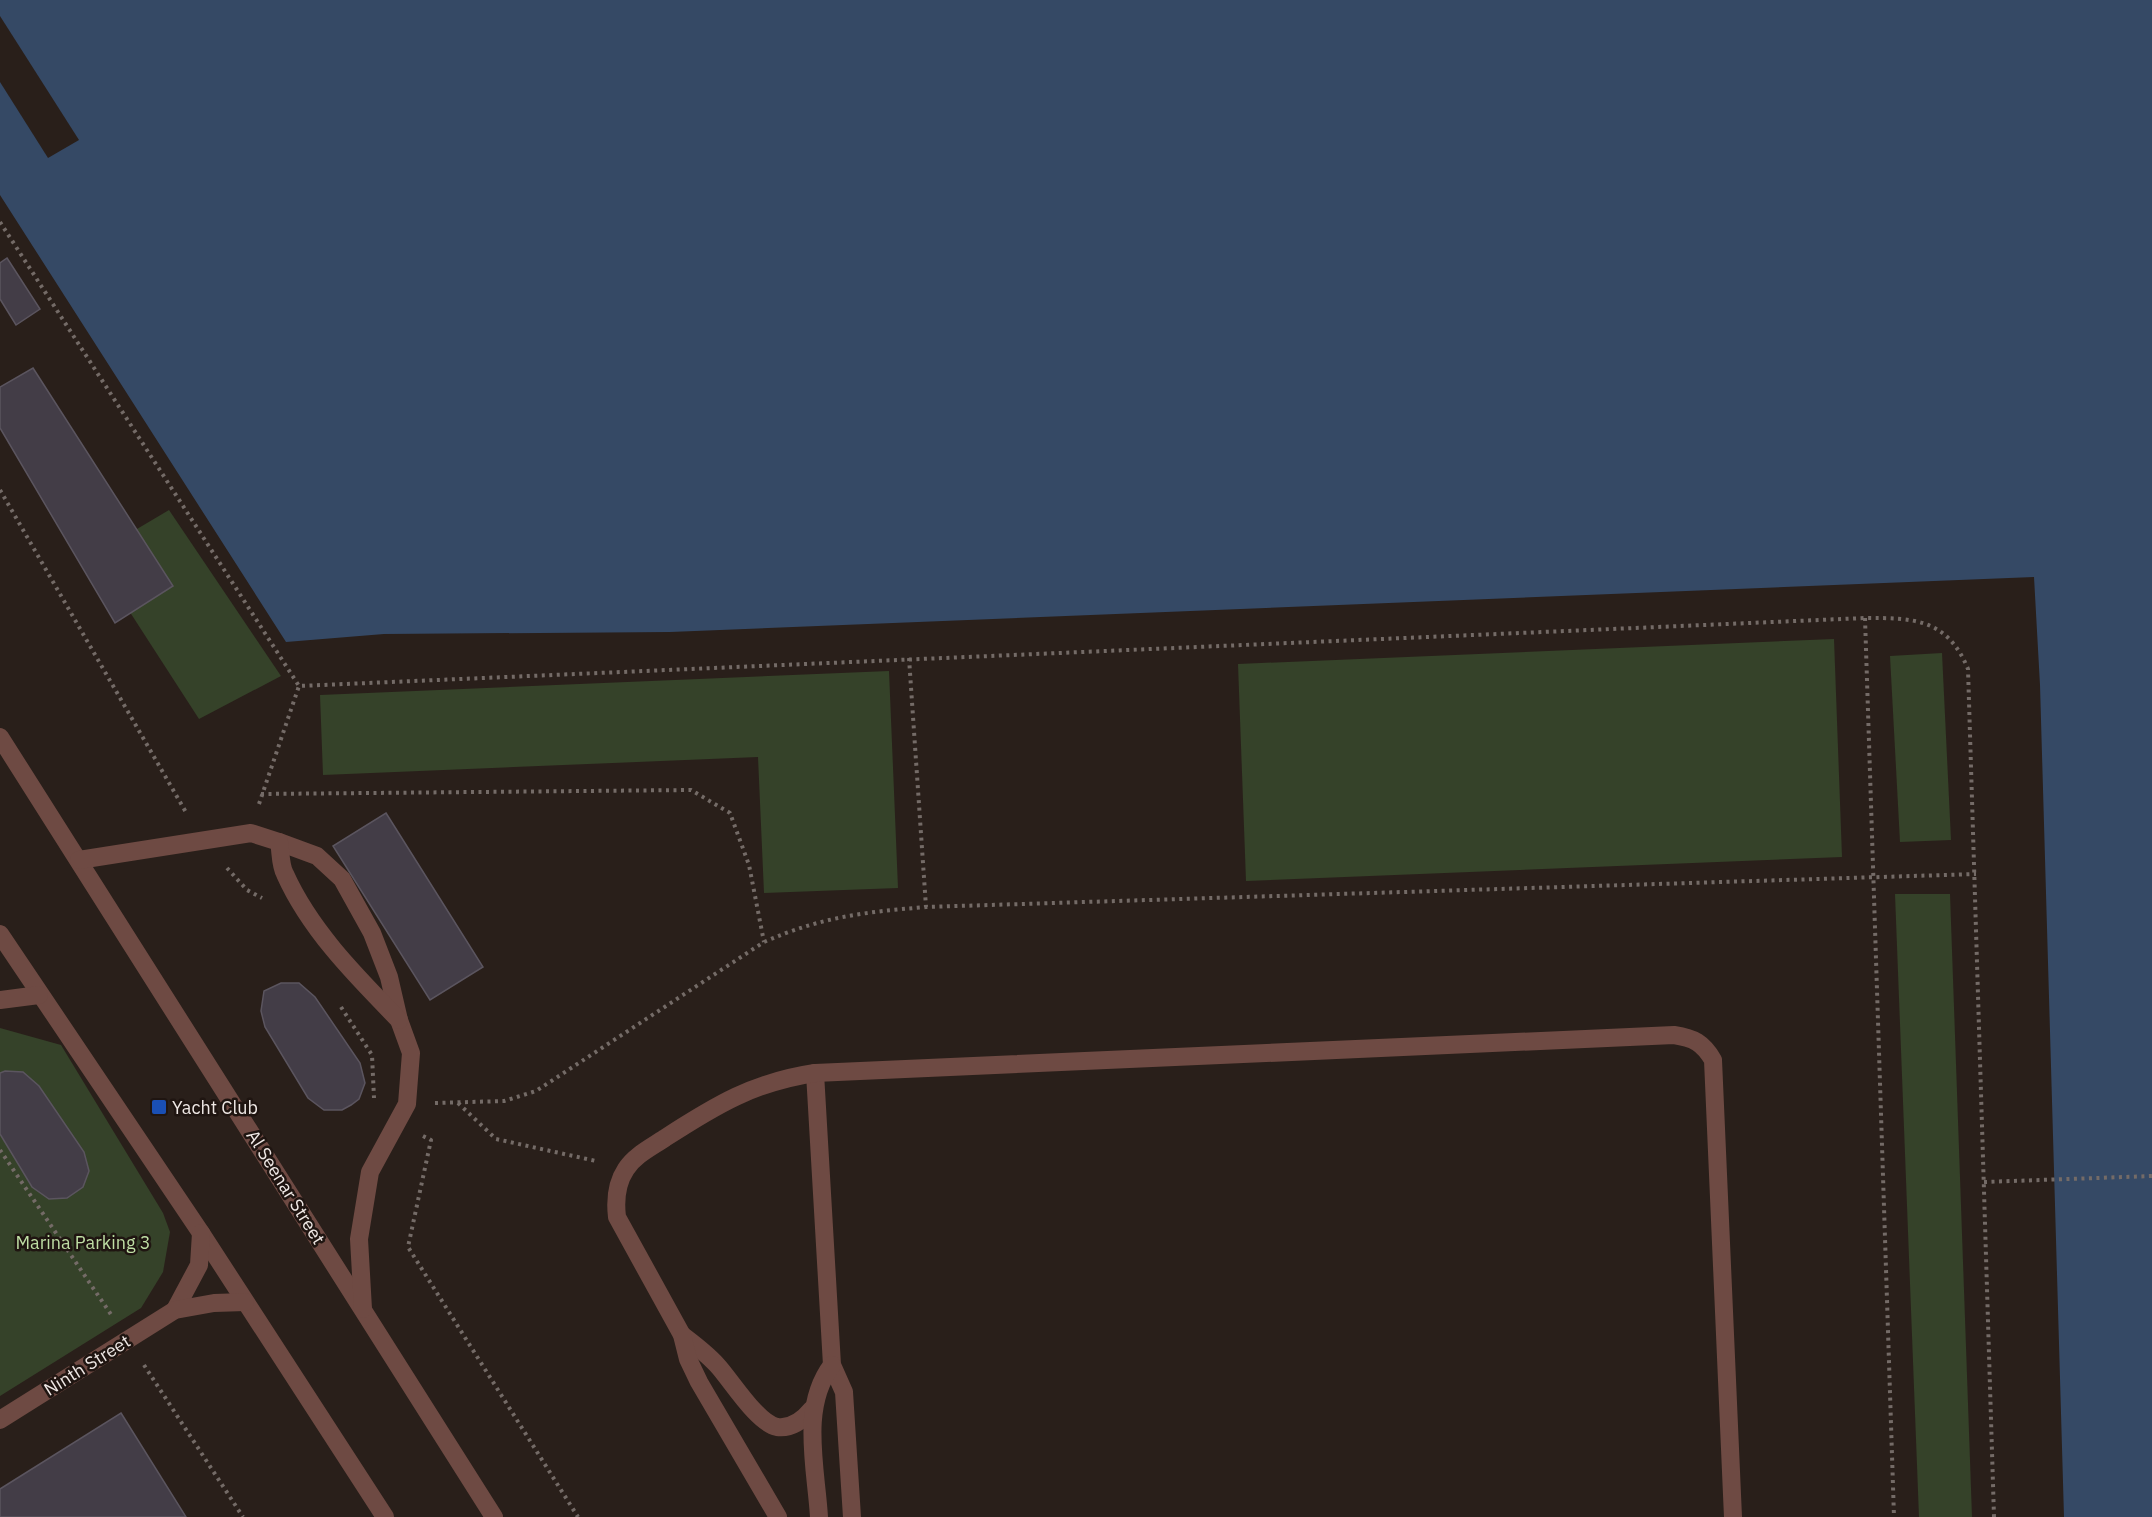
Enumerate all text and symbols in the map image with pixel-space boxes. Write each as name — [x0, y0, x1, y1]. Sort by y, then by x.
place label: Yacht Club — [172, 1096, 258, 1119]
marker: Yacht Club — [150, 1098, 168, 1116]
street label: Al Seenar Street — [242, 1125, 330, 1249]
park label: Marina Parking 3 — [15, 1231, 151, 1254]
street label: Ninth Street — [40, 1329, 134, 1401]

